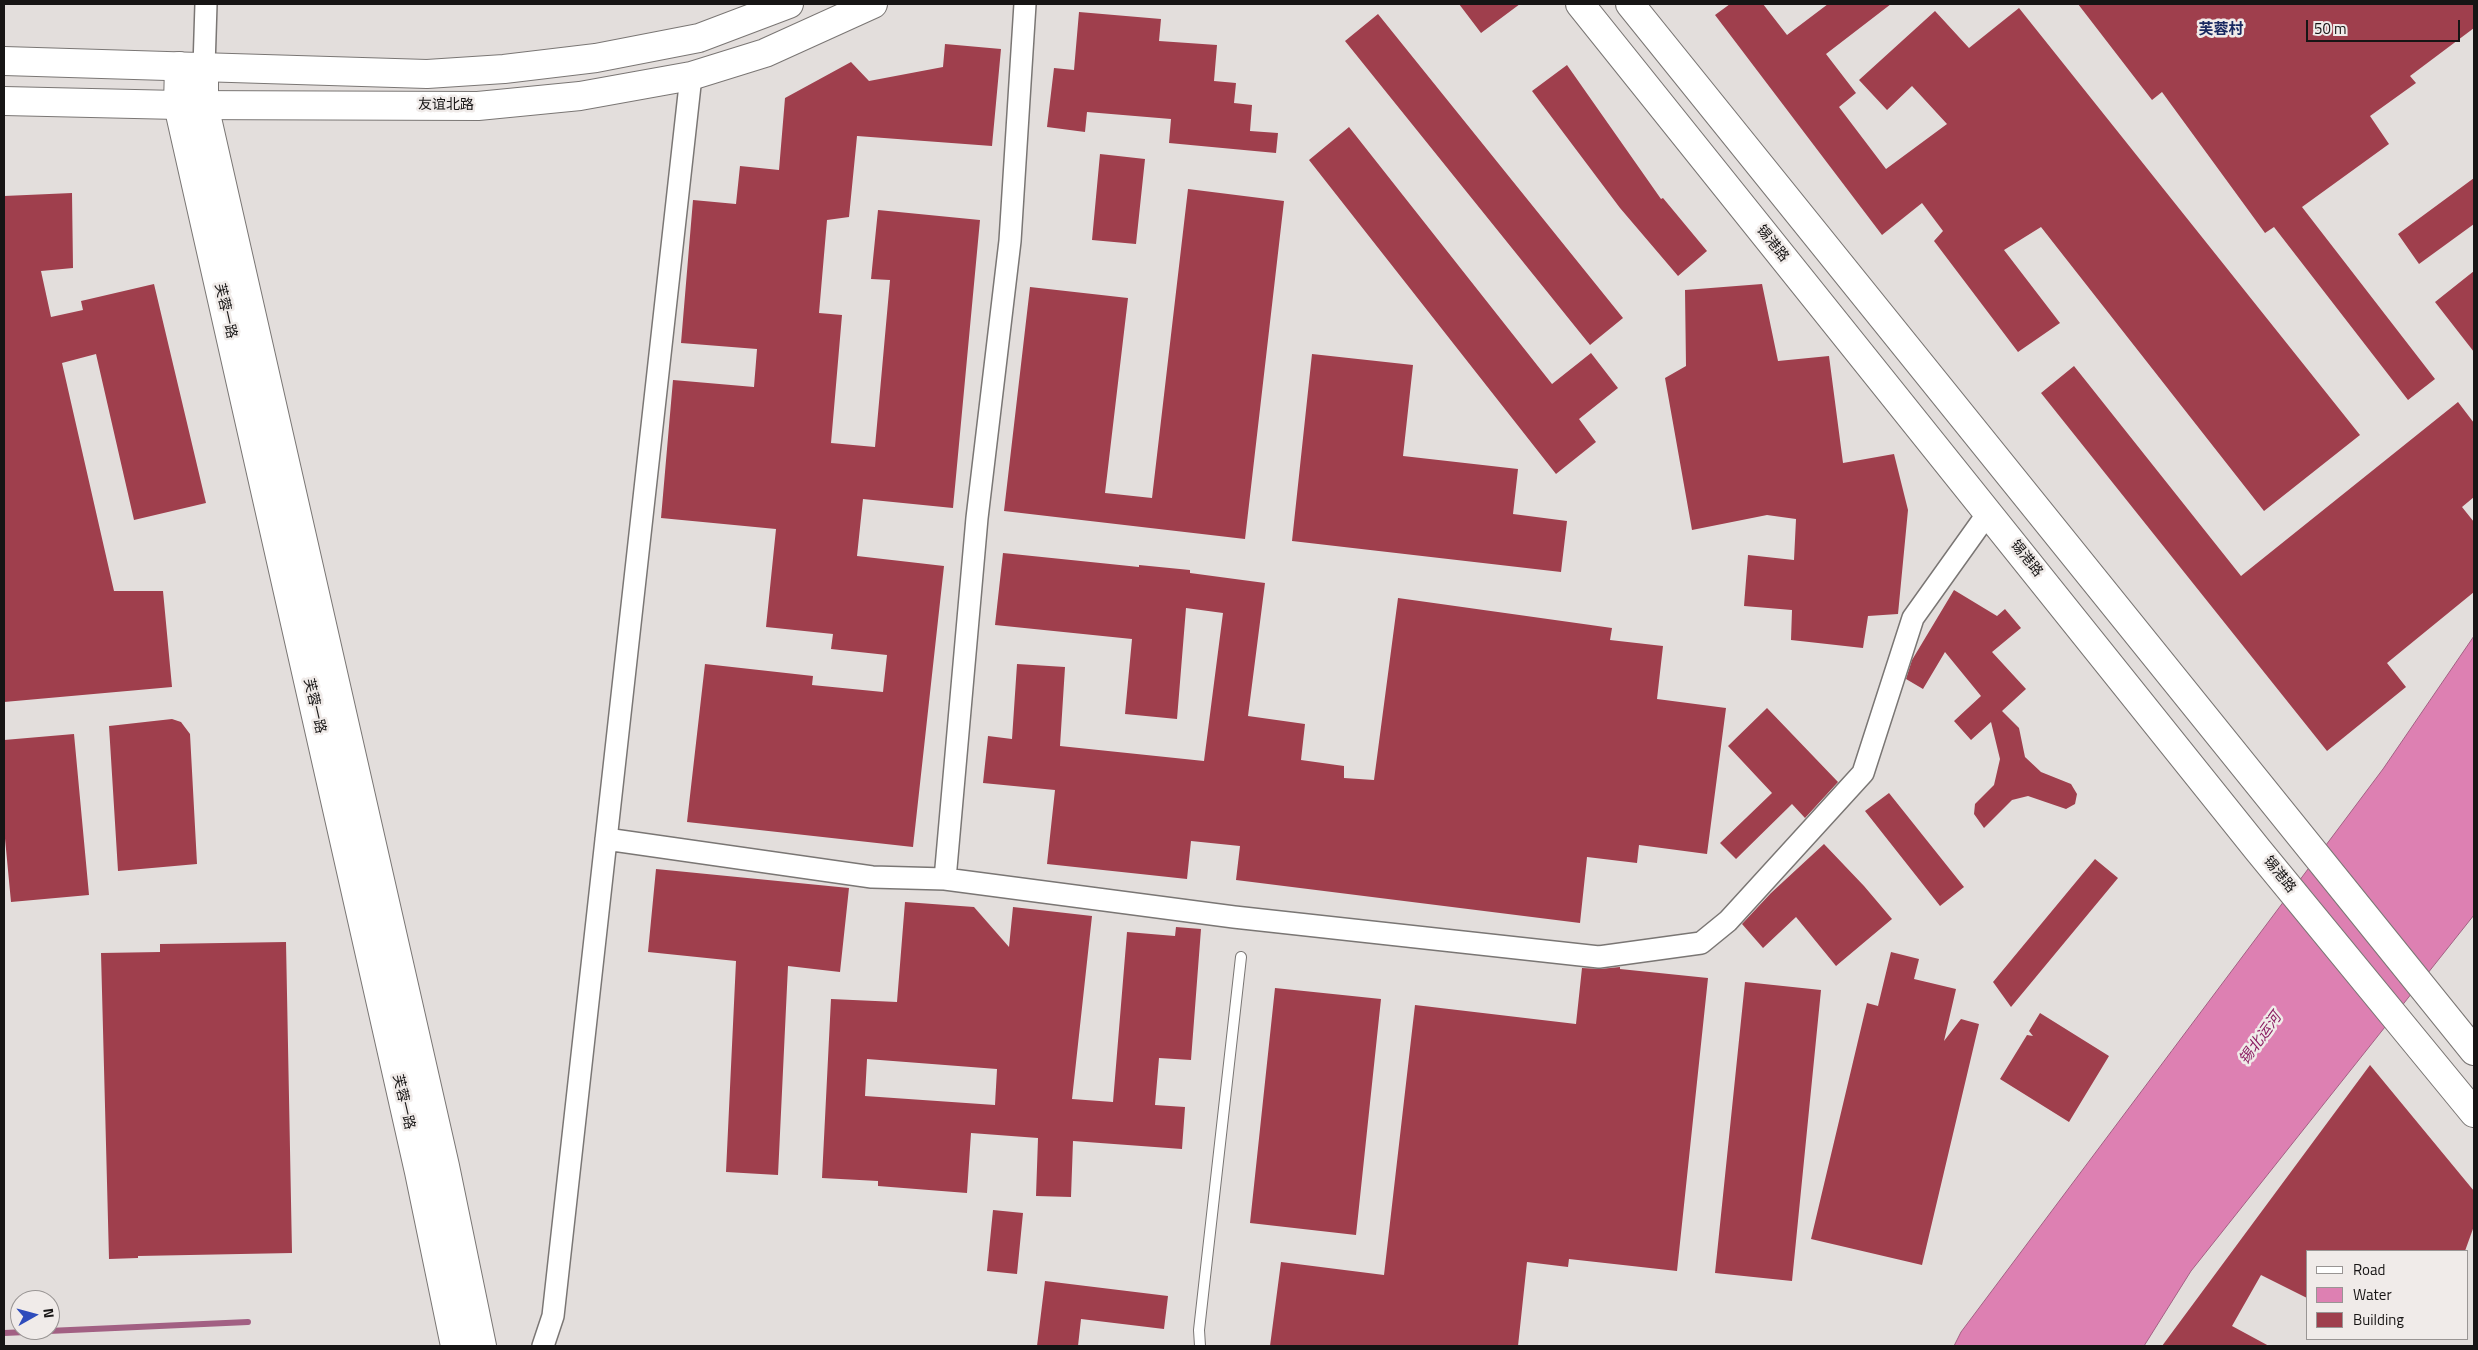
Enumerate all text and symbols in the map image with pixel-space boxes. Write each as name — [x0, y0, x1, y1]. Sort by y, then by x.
scale bar — [2308, 10, 2462, 42]
text: 50 m — [2314, 17, 2347, 40]
district label: 芙蓉村 — [2199, 21, 2243, 39]
street label: 友谊北路 — [418, 98, 474, 114]
street label: 锡港路 — [1752, 222, 1792, 266]
street label: 芙蓉一路 — [211, 282, 239, 340]
street label: 锡港路 — [2006, 537, 2046, 581]
street label: 芙蓉一路 — [300, 677, 328, 735]
street label: 锡港路 — [2259, 853, 2299, 897]
water label: 锡北运河 — [2236, 1009, 2286, 1069]
street label: 芙蓉一路 — [389, 1073, 417, 1131]
legend — [2306, 1250, 2468, 1340]
text: Road — [2353, 1258, 2385, 1281]
text: Water — [2353, 1283, 2392, 1306]
north arrow — [10, 1290, 60, 1340]
text: N — [38, 1307, 60, 1319]
text: Building — [2353, 1308, 2404, 1331]

